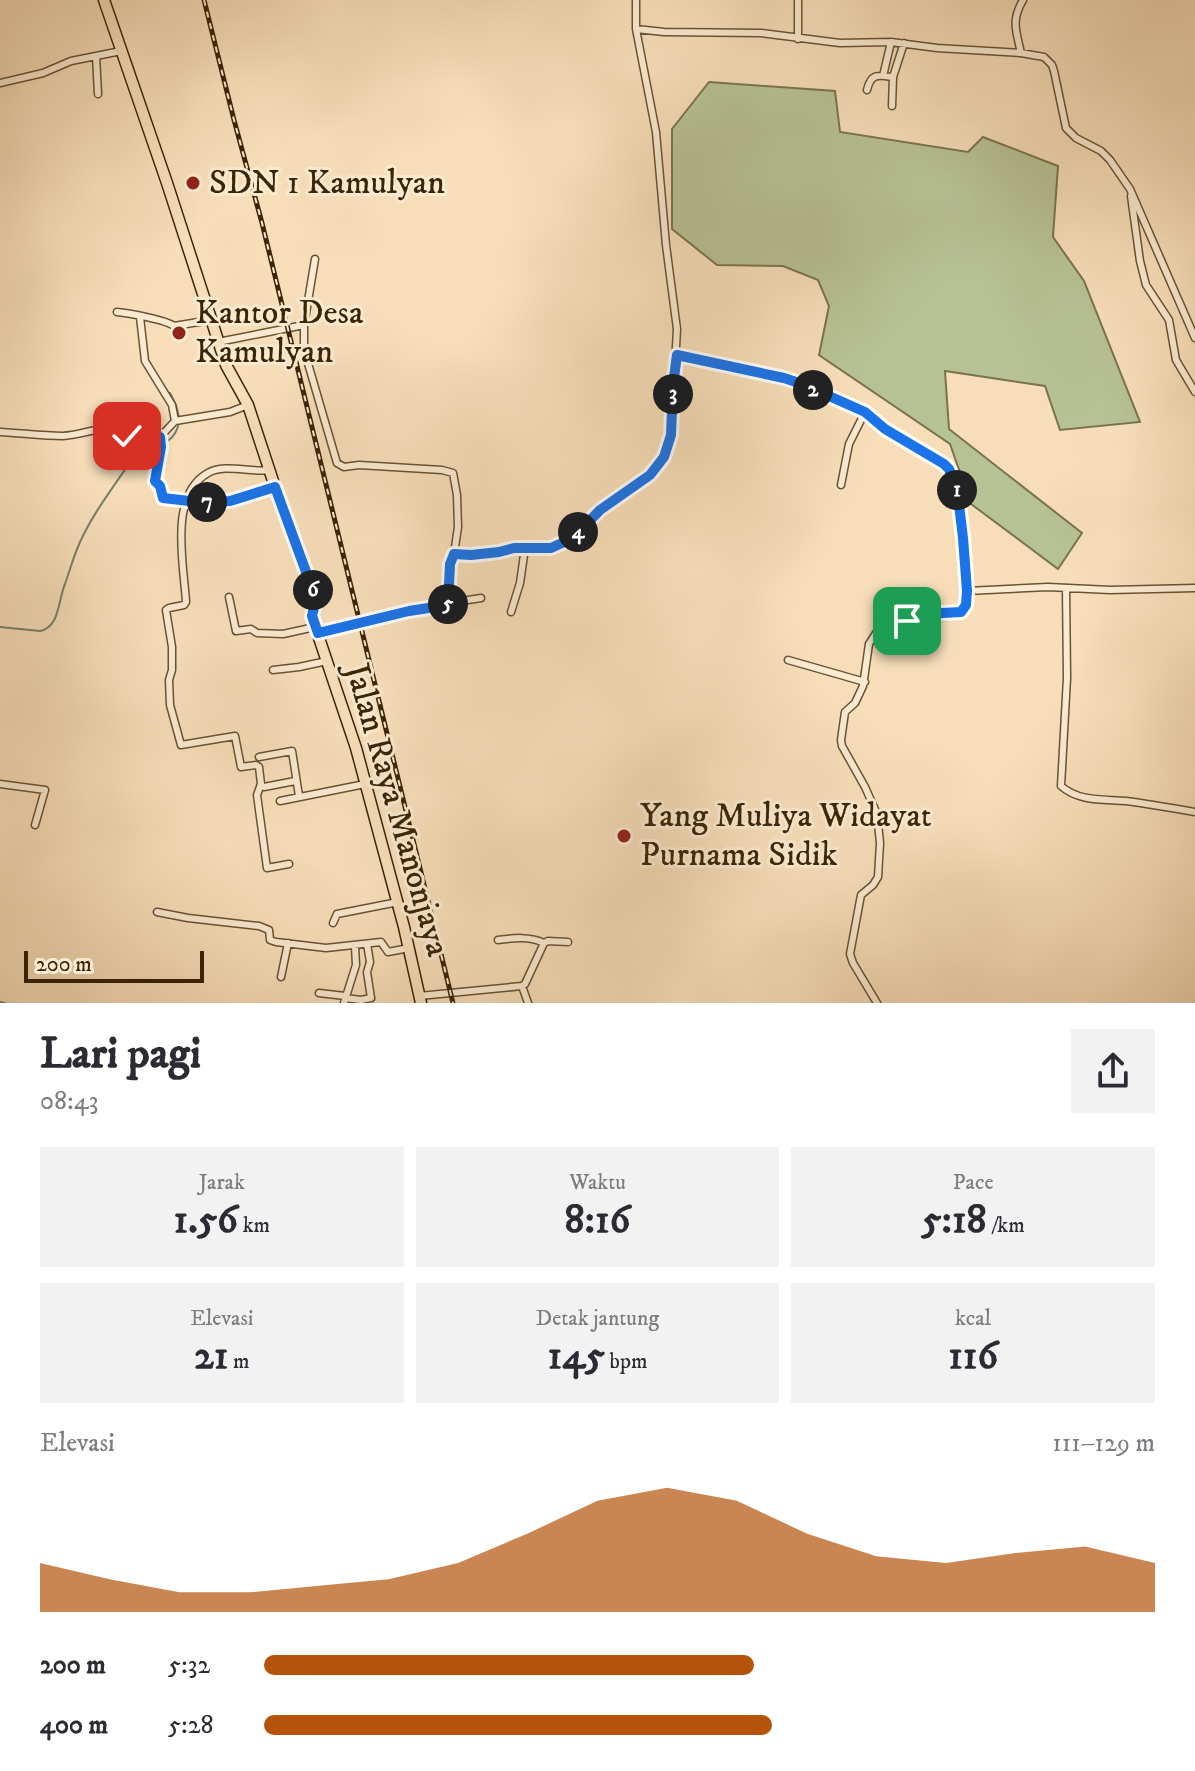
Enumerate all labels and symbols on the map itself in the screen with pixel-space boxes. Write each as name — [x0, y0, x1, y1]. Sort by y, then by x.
place label: SDN 1 Kamulyan — [209, 162, 445, 204]
marker: SDN 1 Kamulyan — [184, 174, 202, 192]
place label: Kantor Desa Kamulyan — [195, 292, 364, 373]
marker: Kantor Desa Kamulyan — [170, 324, 188, 342]
pin: 2 — [793, 370, 833, 410]
pin: 3 — [653, 374, 693, 414]
pin — [93, 402, 161, 470]
pin: 1 — [937, 470, 977, 510]
pin: 7 — [187, 482, 227, 522]
pin: 4 — [558, 512, 598, 552]
pin: 6 — [293, 570, 333, 610]
pin: 5 — [428, 584, 468, 624]
pin — [873, 587, 941, 655]
street label: Jalan Raya Manonjaya — [334, 656, 459, 962]
place label: Yang Muliya Widayat Purnama Sidik — [640, 795, 932, 876]
marker: Yang Muliya Widayat Purnama Sidik — [615, 827, 633, 845]
scale bar — [24, 947, 204, 983]

